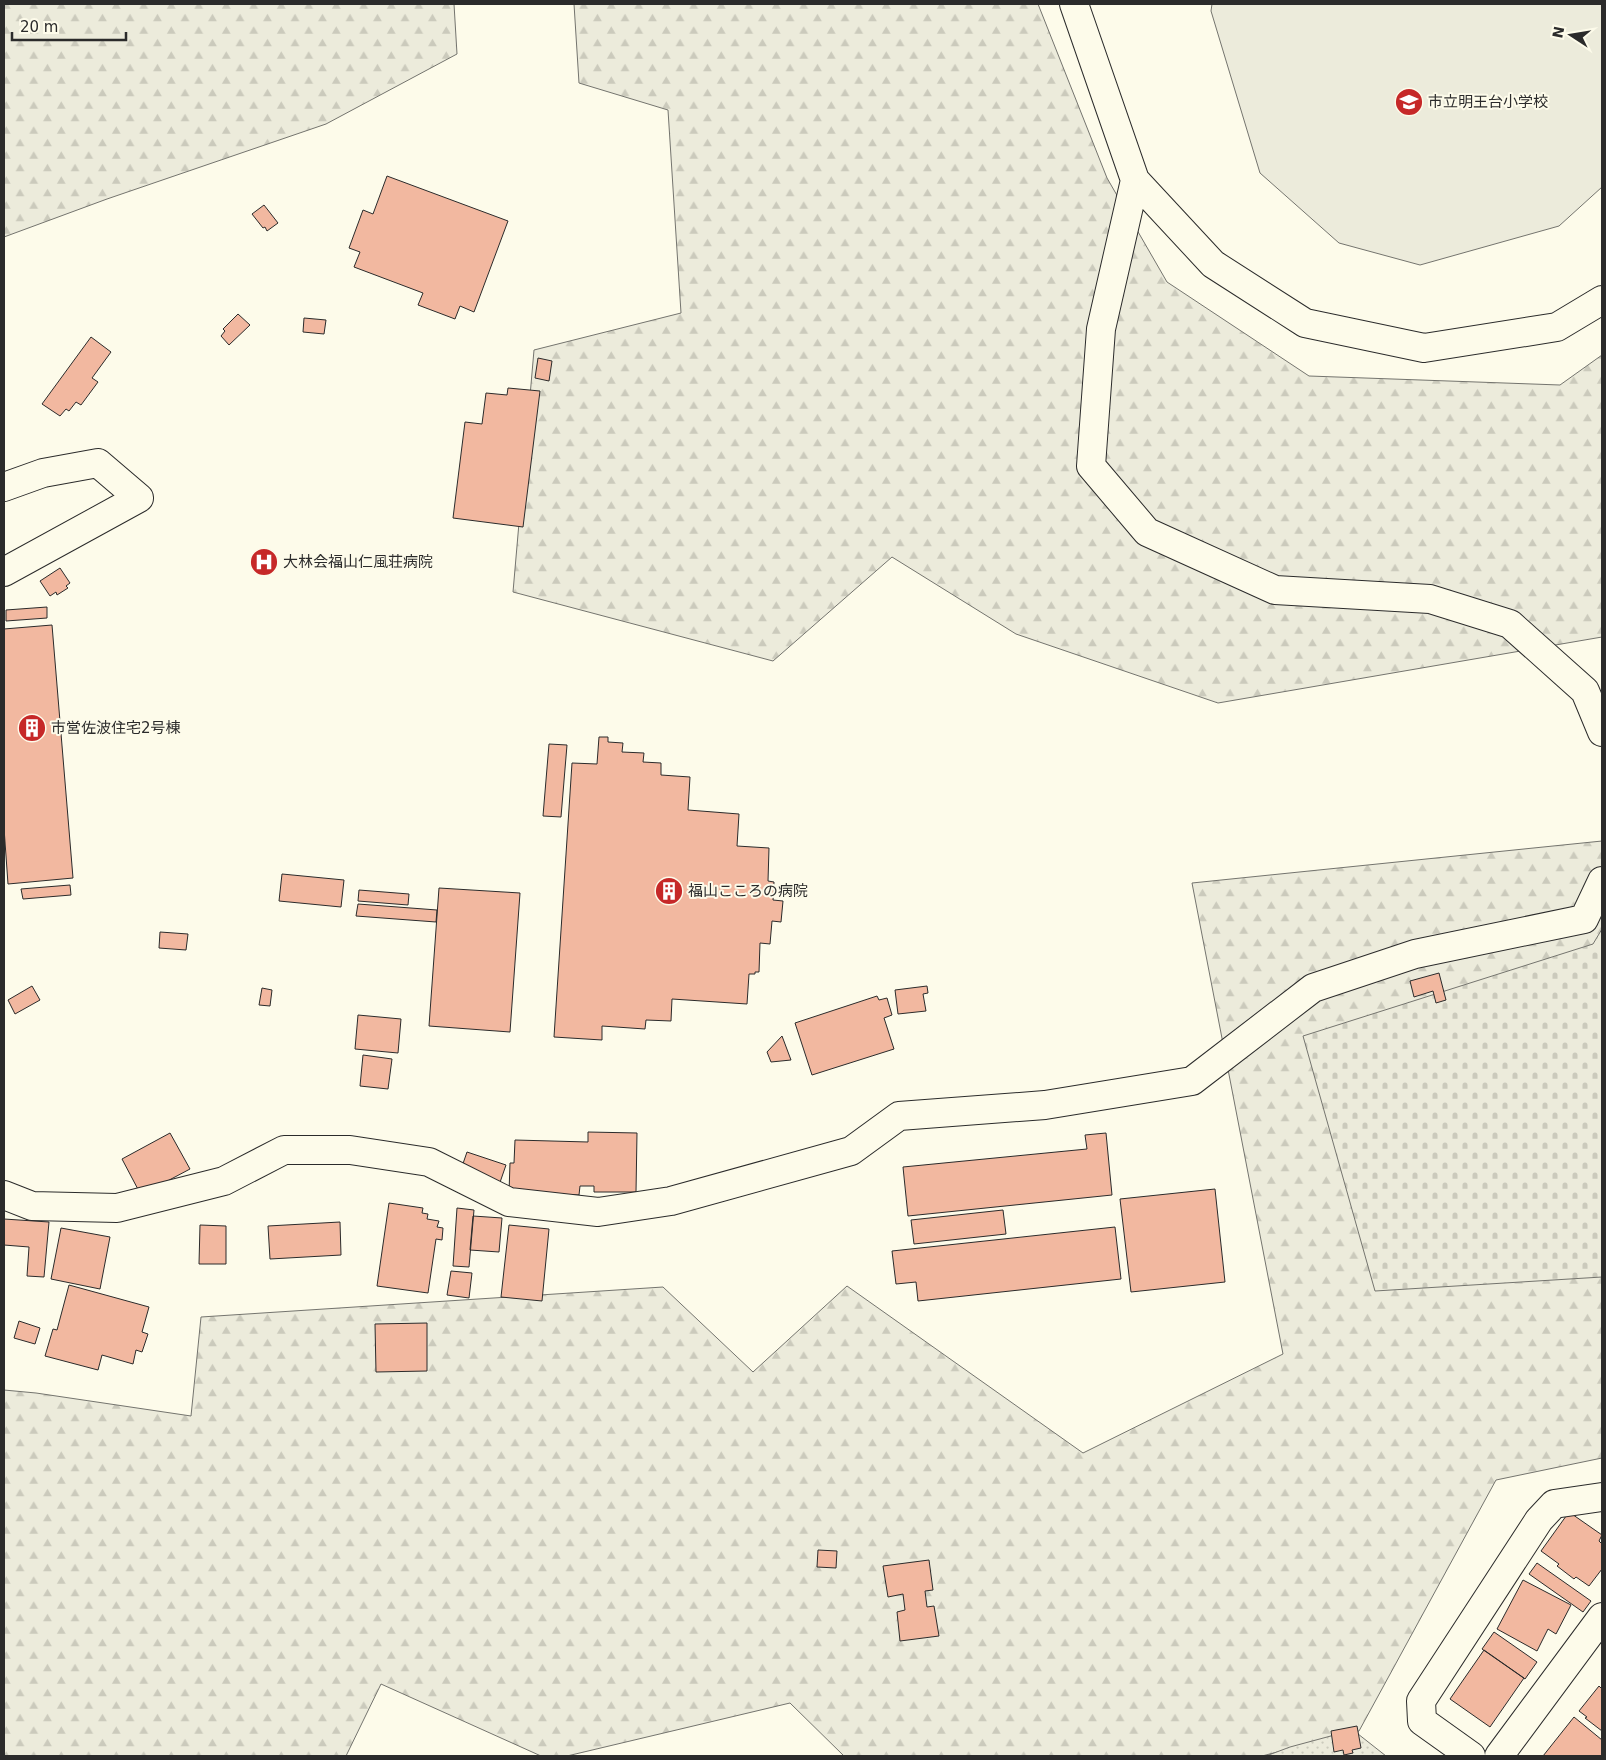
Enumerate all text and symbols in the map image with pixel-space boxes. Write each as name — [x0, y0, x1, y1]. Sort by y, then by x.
scale bar — [12, 10, 126, 42]
north arrow — [1546, 10, 1596, 60]
text: 20 m — [20, 18, 58, 36]
text: N — [1549, 25, 1567, 40]
school or university icon: 市立明王台小学校 — [1394, 87, 1424, 117]
place label: 市立明王台小学校 — [1428, 93, 1548, 111]
hospital icon: 大林会福山仁風荘病院 — [249, 547, 279, 577]
place label: 大林会福山仁風荘病院 — [283, 553, 433, 571]
building icon: 市営佐波住宅2号棟 — [17, 713, 47, 743]
place label: 市営佐波住宅2号棟 — [51, 719, 181, 737]
building icon: 福山こころの病院 — [654, 876, 684, 906]
place label: 福山こころの病院 — [688, 882, 808, 900]

